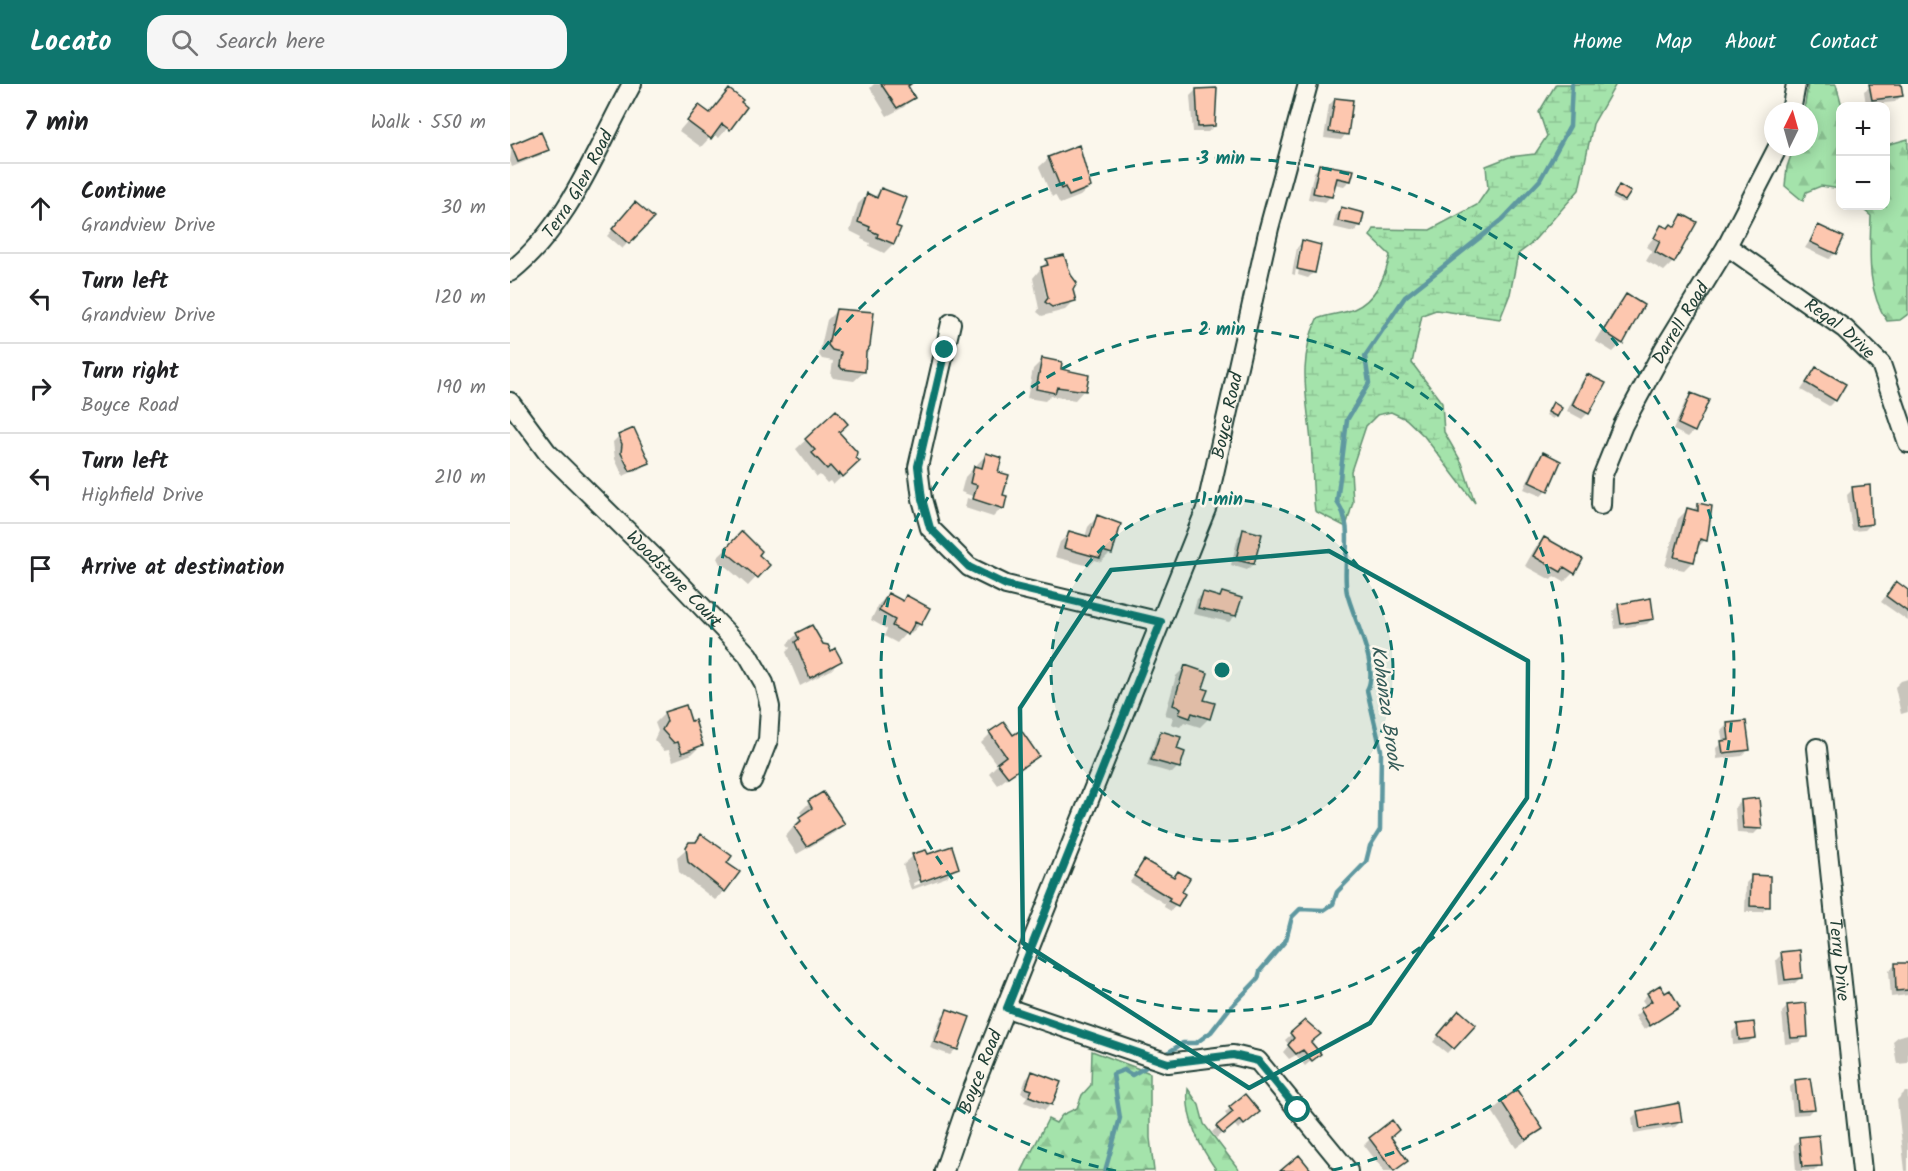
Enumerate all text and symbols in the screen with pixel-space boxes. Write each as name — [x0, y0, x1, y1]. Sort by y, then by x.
search box — [147, 15, 567, 69]
text: Locato — [30, 20, 111, 65]
text: Search here — [216, 25, 325, 60]
icon: search — [168, 26, 201, 59]
text: Home — [1573, 26, 1622, 59]
text: Map — [1655, 26, 1692, 59]
text: About — [1725, 26, 1776, 59]
text: Contact — [1809, 26, 1878, 59]
text: 7 min — [24, 102, 89, 144]
north arrow — [1764, 102, 1818, 156]
map controls — [1836, 102, 1890, 210]
button: + — [1836, 102, 1890, 156]
text: Walk · 550 m — [371, 107, 486, 139]
street label: Terra Glen Road — [536, 124, 622, 246]
text: 3 min — [1198, 145, 1245, 174]
button: − — [1836, 156, 1890, 210]
text: Continue — [81, 175, 166, 210]
icon: ahead — [24, 192, 57, 225]
text: 30 m — [441, 192, 486, 224]
text: Grandview Drive — [81, 210, 215, 242]
text: Turn left — [81, 265, 168, 300]
street label: Darrell Road — [1645, 276, 1718, 370]
icon: left — [24, 282, 57, 315]
text: 120 m — [434, 282, 486, 314]
street label: Regal Drive — [1798, 291, 1881, 367]
text: Grandview Drive — [81, 300, 215, 332]
text: 2 min — [1199, 316, 1245, 345]
route end — [931, 336, 957, 362]
text: Turn right — [81, 355, 179, 390]
street label: Boyce Road — [1205, 369, 1252, 462]
icon: right — [24, 372, 57, 405]
text: 190 m — [436, 372, 486, 404]
text: Boyce Road — [81, 390, 178, 422]
text: Turn left — [81, 445, 168, 480]
icon: left — [24, 462, 57, 495]
text: 210 m — [434, 462, 486, 494]
text: Highfield Drive — [81, 480, 204, 512]
text: 1 min — [1201, 486, 1243, 515]
street label: Woodstone Court — [618, 524, 729, 636]
text: Arrive at destination — [81, 551, 284, 586]
icon: arrive — [24, 552, 57, 585]
water label: Kohanza Brook — [1360, 643, 1410, 774]
centre of rings — [1212, 660, 1232, 680]
street label: Terry Drive — [1819, 917, 1857, 1003]
street label: Boyce Road — [952, 1025, 1011, 1117]
route start — [1284, 1096, 1310, 1122]

